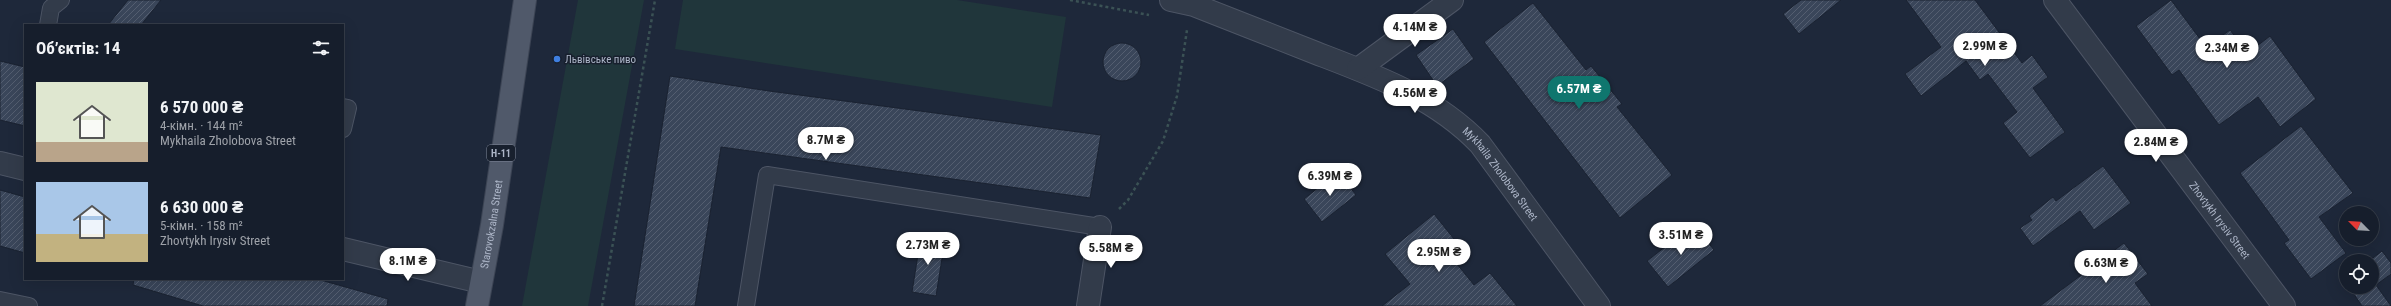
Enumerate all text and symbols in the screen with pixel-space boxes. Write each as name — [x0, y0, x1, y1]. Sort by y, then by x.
pin: 4.14M ₴ — [1378, 14, 1452, 48]
text: 4.14M ₴ — [1392, 19, 1438, 34]
pin: 2.99M ₴ — [1948, 33, 2022, 67]
pin: 2.34M ₴ — [2190, 35, 2264, 69]
icon: filters — [310, 37, 332, 59]
text: Об’єктів: 14 — [36, 38, 120, 58]
text: 2.99M ₴ — [1962, 38, 2008, 53]
text: 2.34M ₴ — [2204, 40, 2250, 55]
place label: Львівське пиво — [565, 53, 637, 66]
marker: Львівське пиво — [552, 54, 562, 64]
pin: 6.57M ₴ — [1542, 76, 1616, 110]
pin: 4.56M ₴ — [1378, 80, 1452, 114]
text: 6.57M ₴ — [1556, 81, 1602, 96]
text: 4.56M ₴ — [1392, 85, 1438, 100]
text: 6 570 000 ₴ — [160, 97, 243, 117]
icon: home — [68, 98, 116, 146]
text: 4-кімн. · 144 m² — [160, 118, 243, 133]
street label: Mykhaila Zholobova Street — [1460, 125, 1540, 224]
pin: 8.7M ₴ — [793, 127, 859, 161]
pin: 2.84M ₴ — [2119, 129, 2193, 163]
text: 8.7M ₴ — [807, 132, 845, 147]
text: Mykhaila Zholobova Street — [160, 133, 296, 148]
text: 2.84M ₴ — [2133, 134, 2179, 149]
road number: Н-11 — [487, 145, 515, 161]
pin: 6.39M ₴ — [1293, 163, 1367, 197]
text: 6.39M ₴ — [1307, 168, 1353, 183]
street label: Starovokzalna Street — [478, 179, 506, 270]
street label: Zhovtykh Irysiv Street — [2186, 179, 2253, 262]
text: 6 630 000 ₴ — [160, 197, 243, 217]
icon: home — [68, 198, 116, 246]
north arrow — [2339, 206, 2379, 246]
map controls — [2339, 206, 2379, 294]
text: 5-кімн. · 158 m² — [160, 218, 243, 233]
pin: 3.51M ₴ — [1644, 222, 1718, 256]
text: 3.51M ₴ — [1658, 227, 1704, 242]
pin: 2.73M ₴ — [891, 232, 965, 266]
text: Zhovtykh Irysiv Street — [160, 233, 270, 248]
pin: 5.58M ₴ — [1074, 235, 1148, 269]
text: 2.73M ₴ — [905, 237, 951, 252]
pin: 2.95M ₴ — [1402, 239, 1476, 273]
text: 5.58M ₴ — [1088, 240, 1134, 255]
text: 2.95M ₴ — [1416, 244, 1462, 259]
pin: 8.1M ₴ — [375, 248, 441, 282]
pin: 6.63M ₴ — [2069, 250, 2143, 284]
text: 8.1M ₴ — [389, 253, 427, 268]
button: locate — [2339, 254, 2379, 294]
text: 6.63M ₴ — [2083, 255, 2129, 270]

